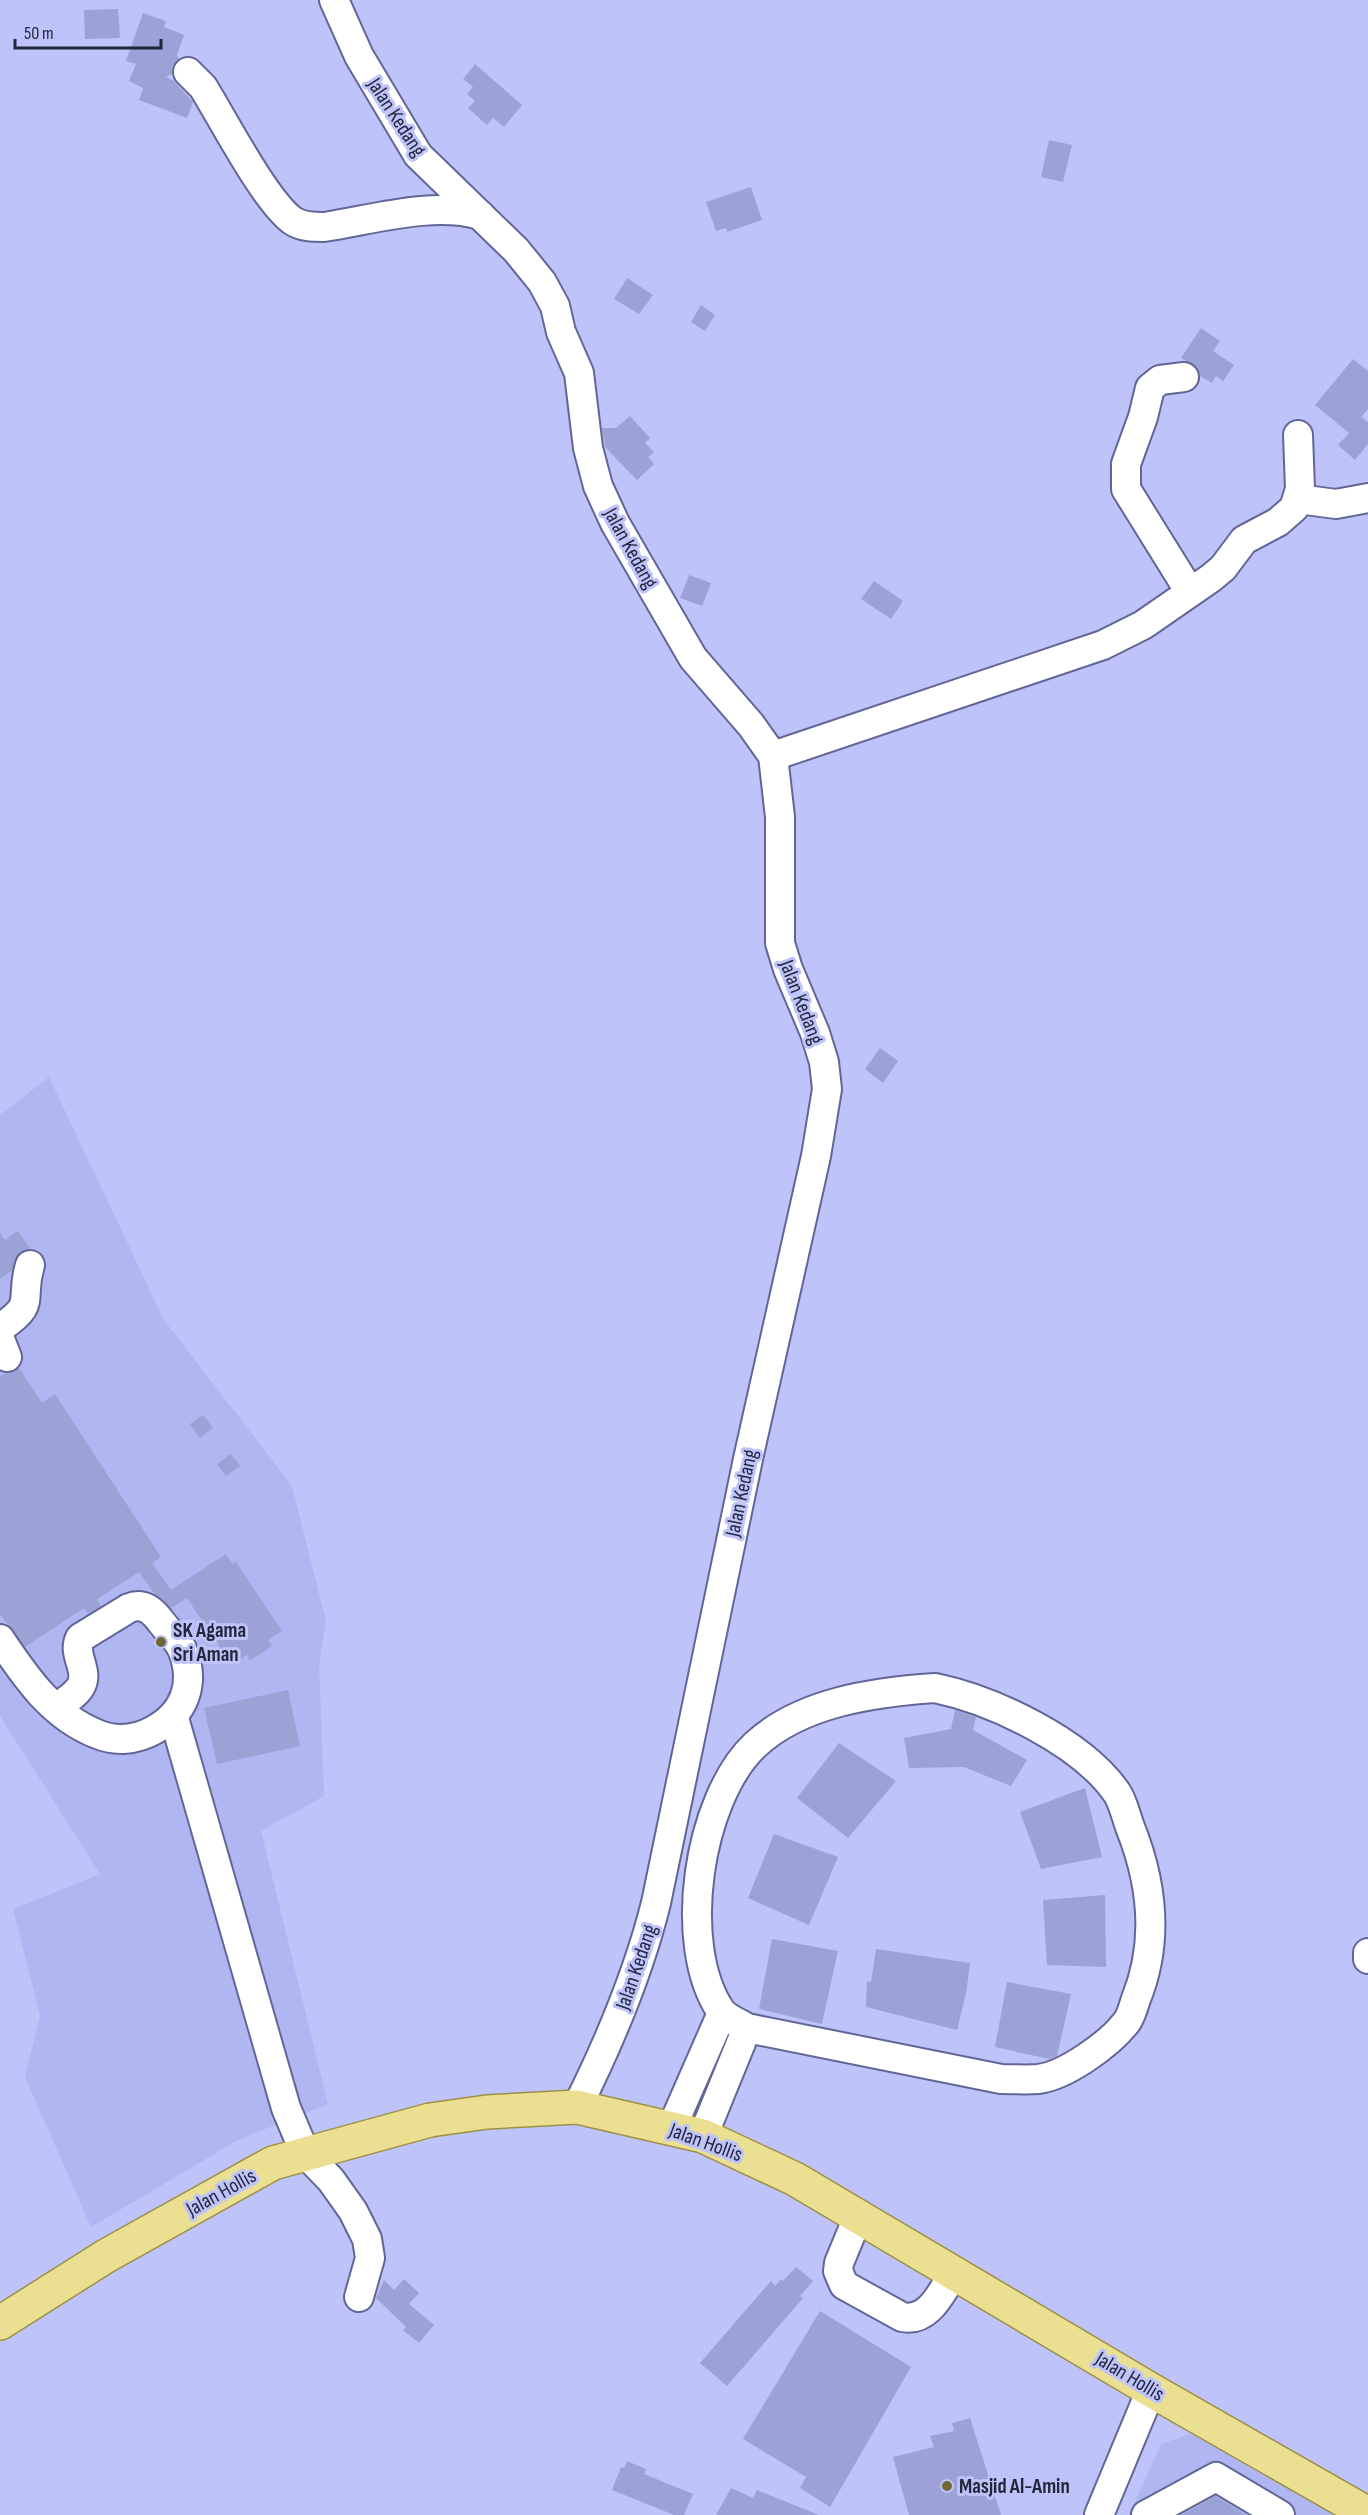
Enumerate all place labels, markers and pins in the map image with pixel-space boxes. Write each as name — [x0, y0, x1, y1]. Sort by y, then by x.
place label: SK Agama Sri Aman — [173, 1618, 246, 1667]
marker: SK Agama Sri Aman — [154, 1635, 168, 1649]
place label: Masjid Al-Amin — [959, 2474, 1070, 2499]
marker: Masjid Al-Amin — [940, 2479, 954, 2493]

